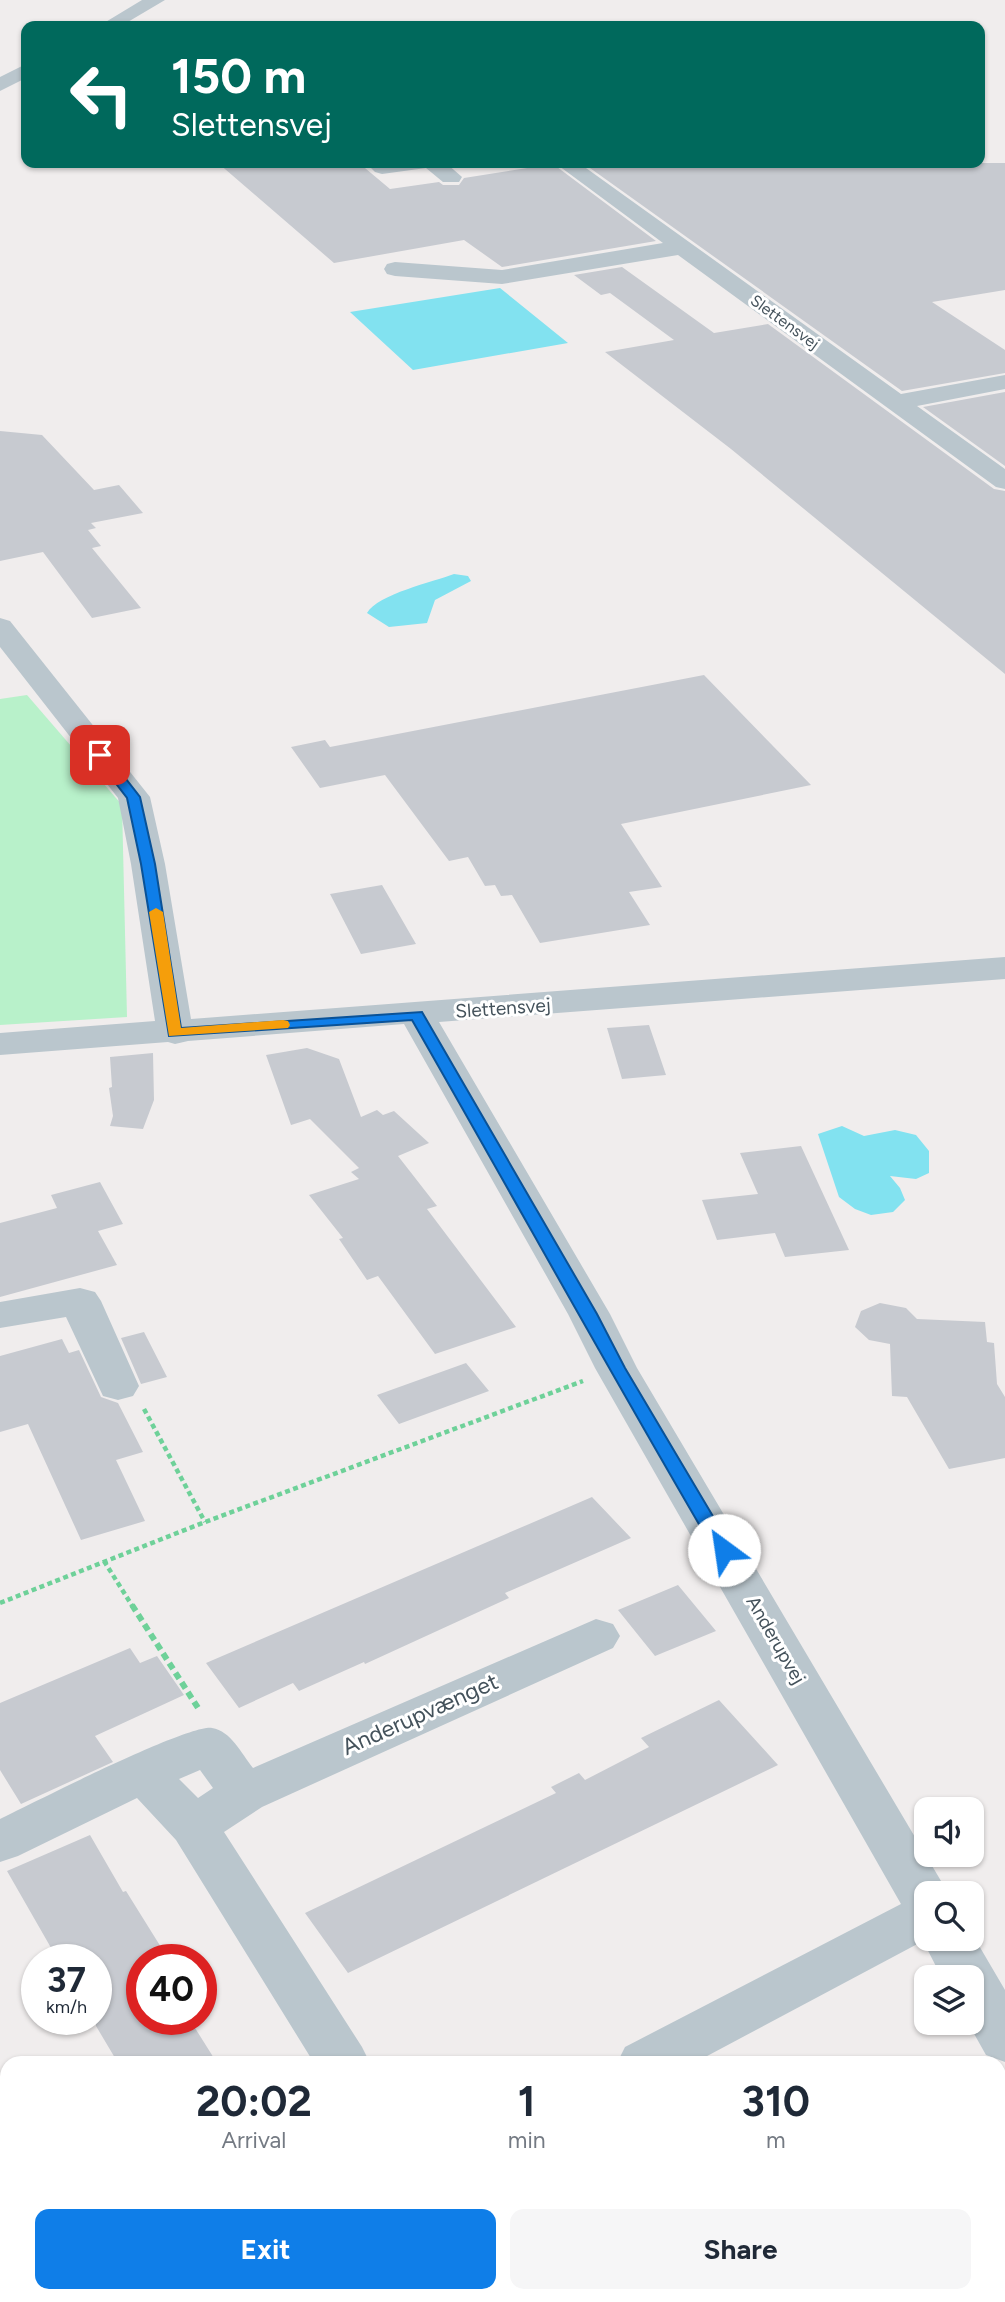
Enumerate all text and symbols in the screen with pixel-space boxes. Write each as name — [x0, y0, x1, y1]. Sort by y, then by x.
text: 150 m — [171, 46, 306, 105]
icon: left — [56, 49, 147, 140]
text: Slettensvej — [171, 106, 332, 144]
street label: Slettensvej — [747, 291, 823, 353]
pin — [70, 725, 130, 785]
icon: arrive — [81, 736, 119, 774]
street label: Slettensvej — [455, 993, 551, 1023]
position arrow — [687, 1513, 761, 1587]
street label: Anderupvej — [742, 1592, 810, 1688]
street label: Anderupvænget — [338, 1667, 502, 1761]
map controls — [914, 1797, 984, 2035]
button: sound — [914, 1797, 984, 1867]
button: search — [914, 1881, 984, 1951]
speed limit sign: 40 — [126, 1944, 217, 2035]
text: 37 — [47, 1959, 86, 2001]
button: layers — [914, 1965, 984, 2035]
text: km/h — [46, 1996, 87, 2018]
text: 20:02 — [196, 2076, 312, 2127]
text: 1 — [518, 2076, 536, 2127]
text: 310 — [742, 2076, 810, 2127]
text: Arrival — [221, 2126, 286, 2154]
text: min — [508, 2126, 546, 2154]
text: m — [766, 2126, 786, 2154]
button: Exit — [35, 2209, 496, 2289]
button: Share — [510, 2209, 971, 2289]

